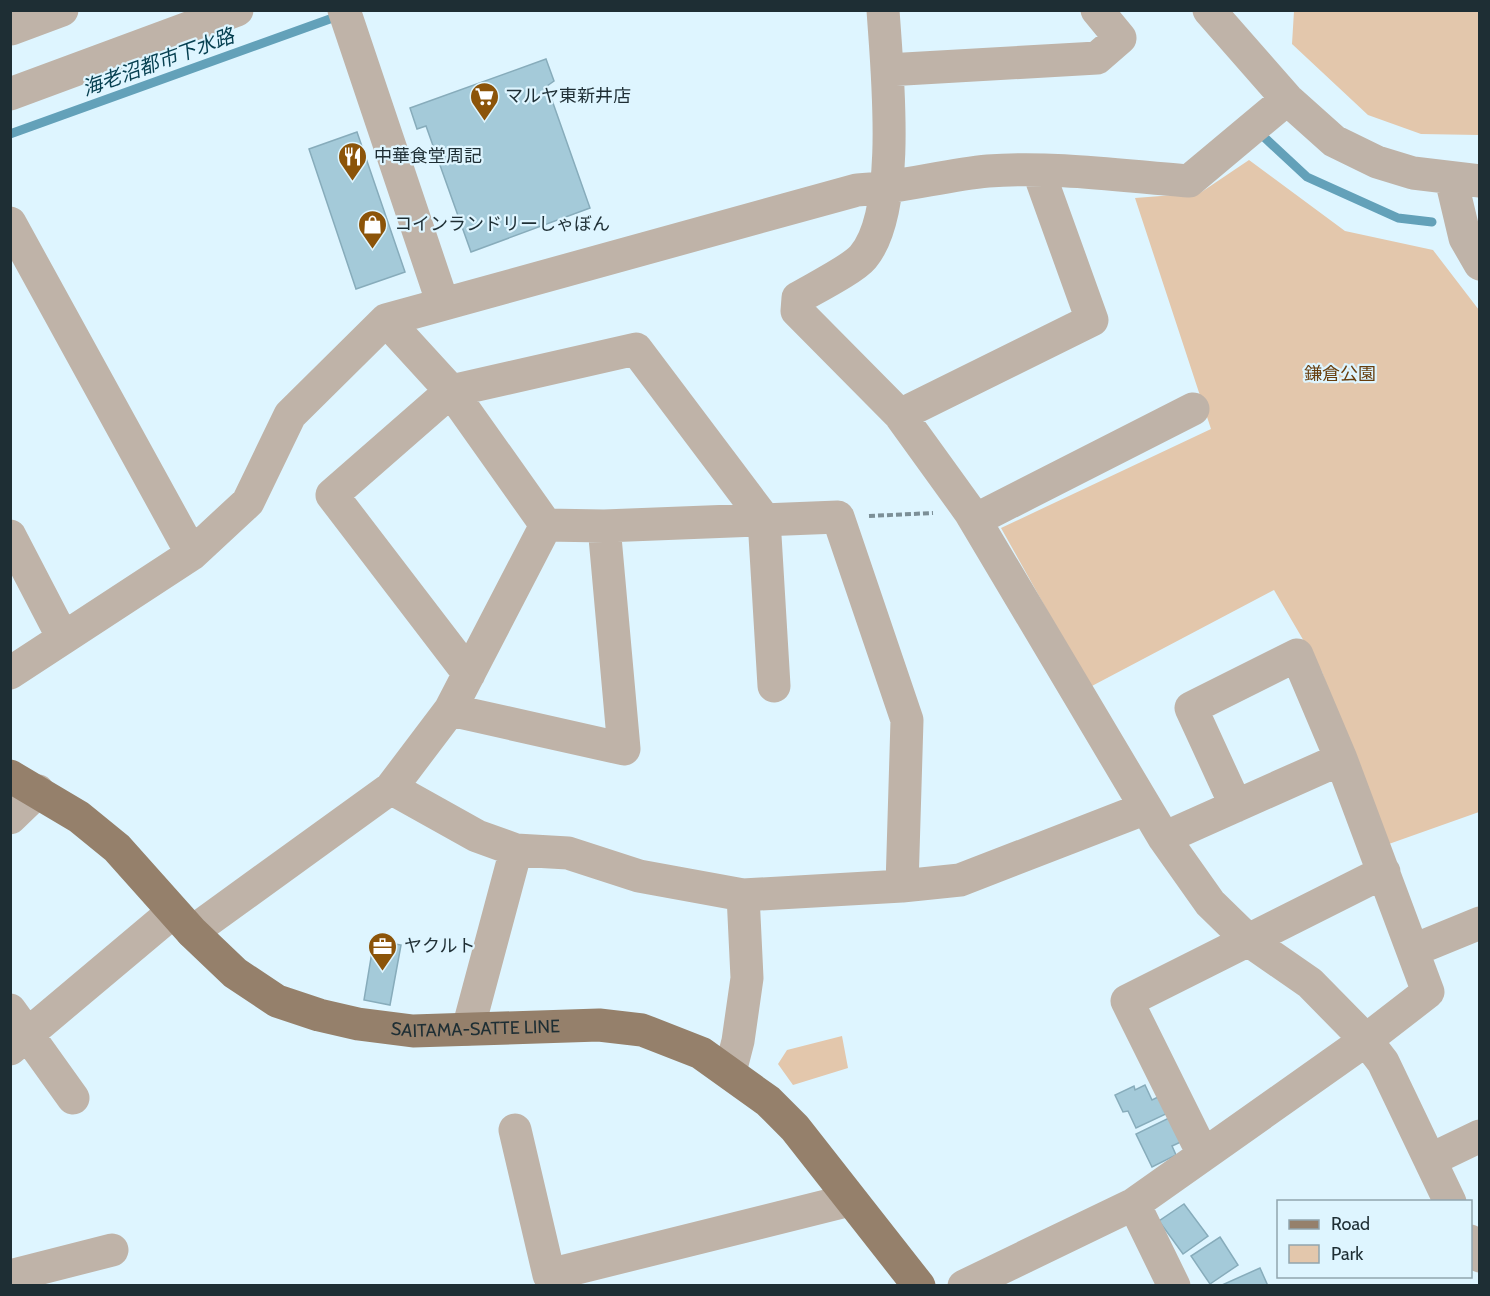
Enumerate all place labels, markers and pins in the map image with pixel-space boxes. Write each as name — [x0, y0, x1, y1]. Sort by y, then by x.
supermarket icon: マルヤ東新井店 — [468, 80, 500, 122]
place label: マルヤ東新井店 — [505, 85, 631, 107]
restaurant icon: 中華食堂周記 — [337, 140, 369, 182]
place label: 中華食堂周記 — [374, 145, 482, 167]
shop icon: コインランドリーしゃぼん — [357, 208, 389, 250]
place label: コインランドリーしゃぼん — [394, 213, 610, 235]
office icon: ヤクルト — [367, 930, 399, 972]
place label: ヤクルト — [404, 935, 475, 957]

